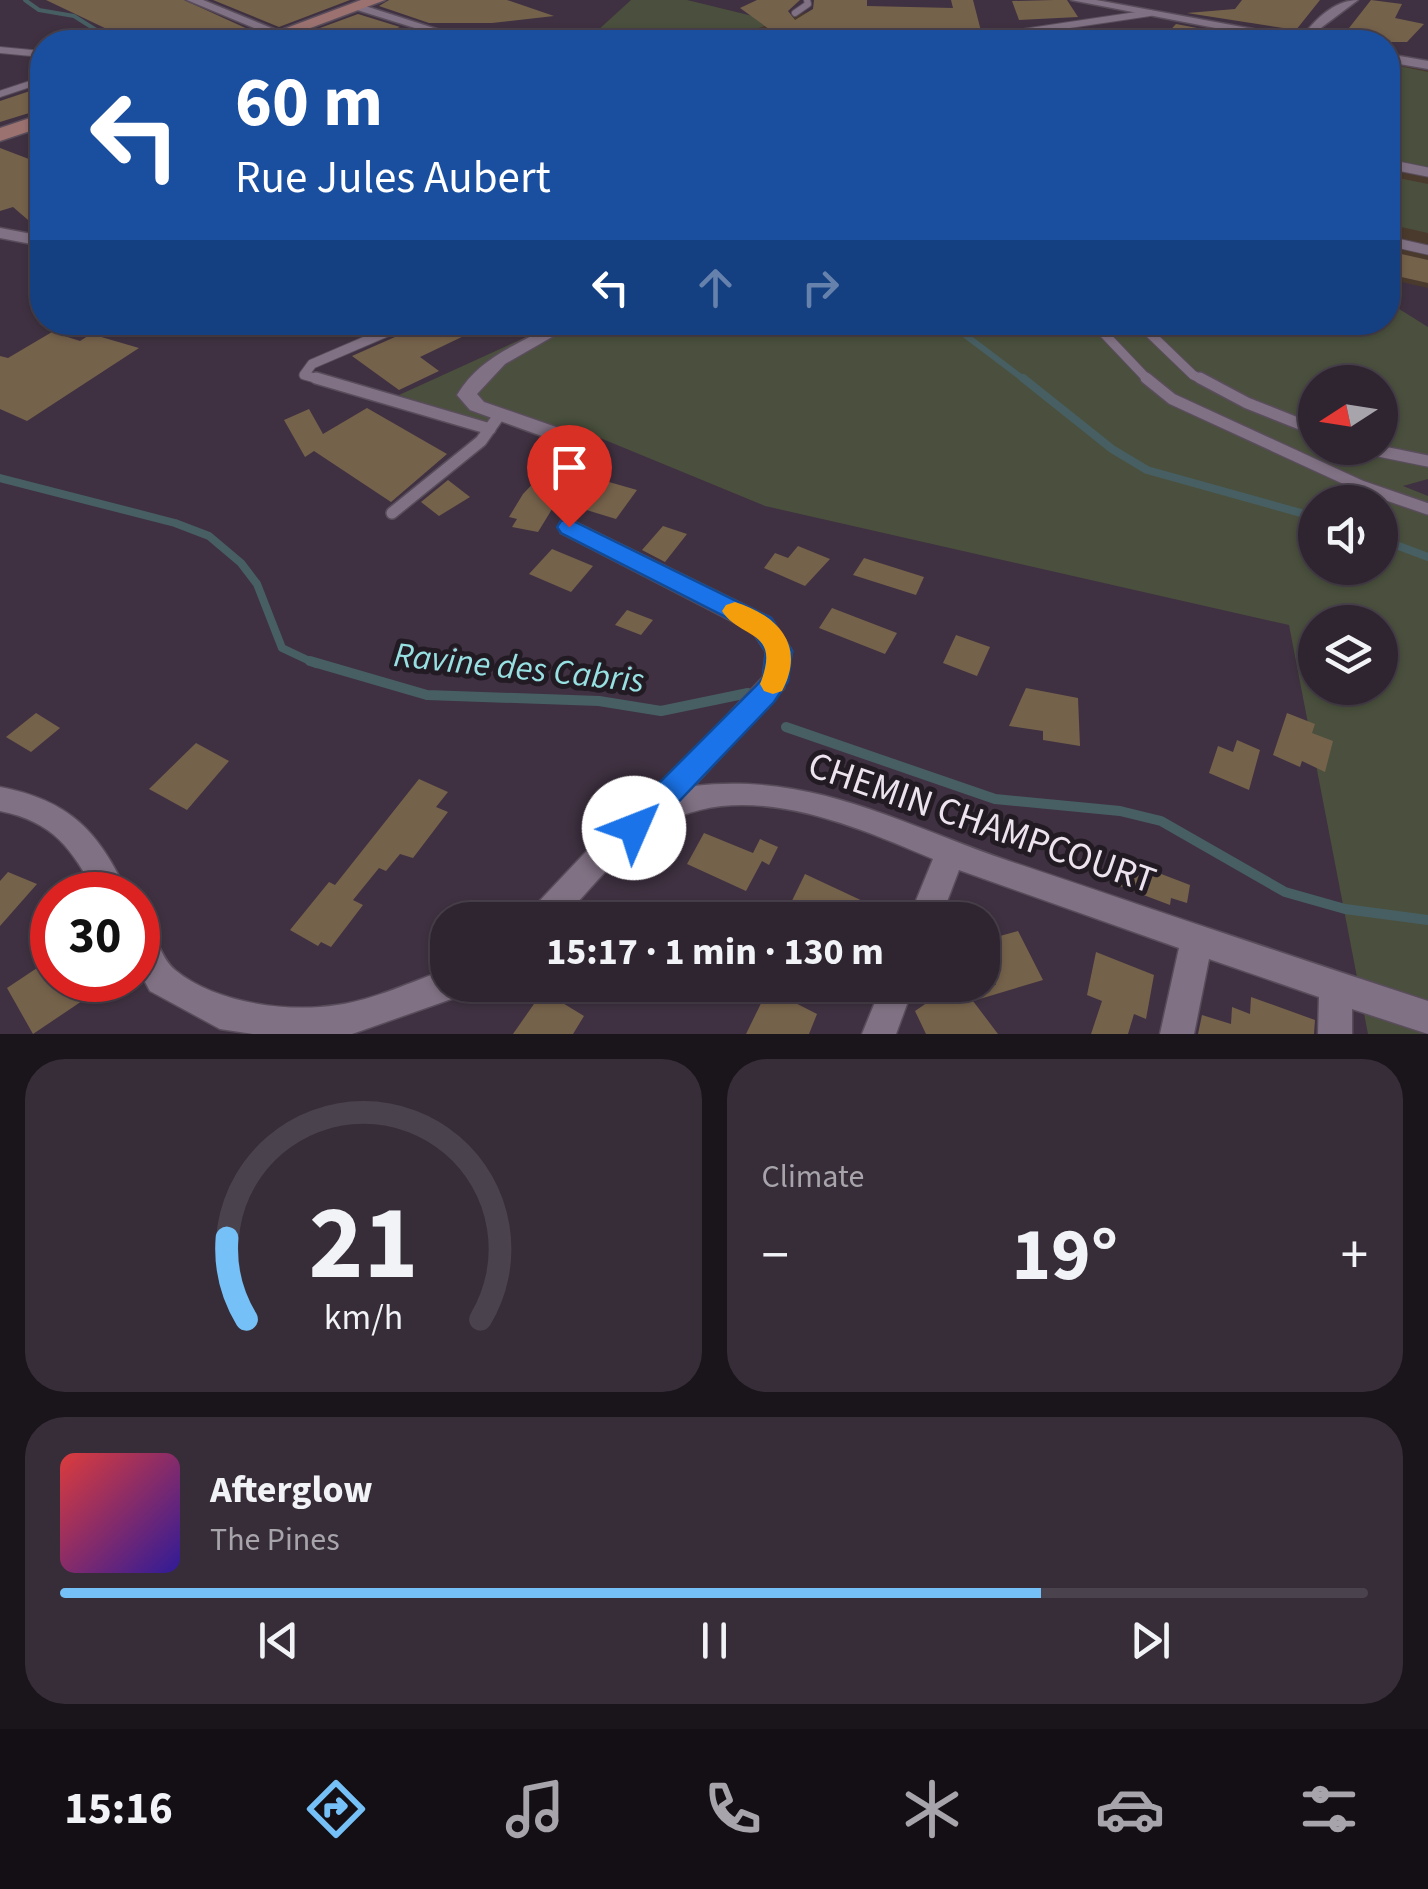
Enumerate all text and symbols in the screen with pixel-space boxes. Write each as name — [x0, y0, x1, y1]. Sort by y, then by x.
text: 60 m — [235, 53, 383, 153]
icon: left — [70, 70, 200, 200]
text: Rue Jules Aubert — [235, 146, 551, 210]
icon: left — [583, 260, 638, 315]
icon: ahead — [688, 260, 743, 315]
icon: right — [793, 260, 848, 315]
north arrow — [1298, 365, 1398, 465]
map controls — [1298, 365, 1398, 705]
pin — [527, 425, 612, 528]
icon: arrive — [542, 440, 597, 495]
button: sound — [1298, 485, 1398, 585]
button: layers — [1298, 605, 1398, 705]
water label: Ravine des Cabris — [391, 630, 647, 706]
street label: CHEMIN CHAMPCOURT — [801, 738, 1163, 908]
position arrow — [582, 776, 686, 880]
speed limit sign: 30 — [30, 872, 160, 1002]
text: 15:17 · 1 min · 130 m — [546, 925, 884, 979]
text: Climate — [762, 1154, 864, 1200]
text: 21 — [308, 1171, 418, 1319]
text: 19° — [1011, 1202, 1118, 1309]
text: − — [762, 1217, 789, 1295]
text: + — [1341, 1217, 1368, 1295]
text: km/h — [324, 1292, 403, 1343]
text: Afterglow — [210, 1463, 373, 1517]
text: The Pines — [210, 1517, 340, 1563]
icon: previous — [251, 1613, 306, 1668]
icon: pause — [687, 1613, 742, 1668]
icon: next — [1123, 1613, 1178, 1668]
icon: directions — [301, 1774, 371, 1844]
icon: music — [500, 1774, 570, 1844]
icon: phone — [698, 1774, 768, 1844]
icon: climate — [897, 1774, 967, 1844]
icon: car — [1095, 1774, 1165, 1844]
icon: filters — [1294, 1774, 1364, 1844]
text: 15:16 — [64, 1777, 173, 1841]

